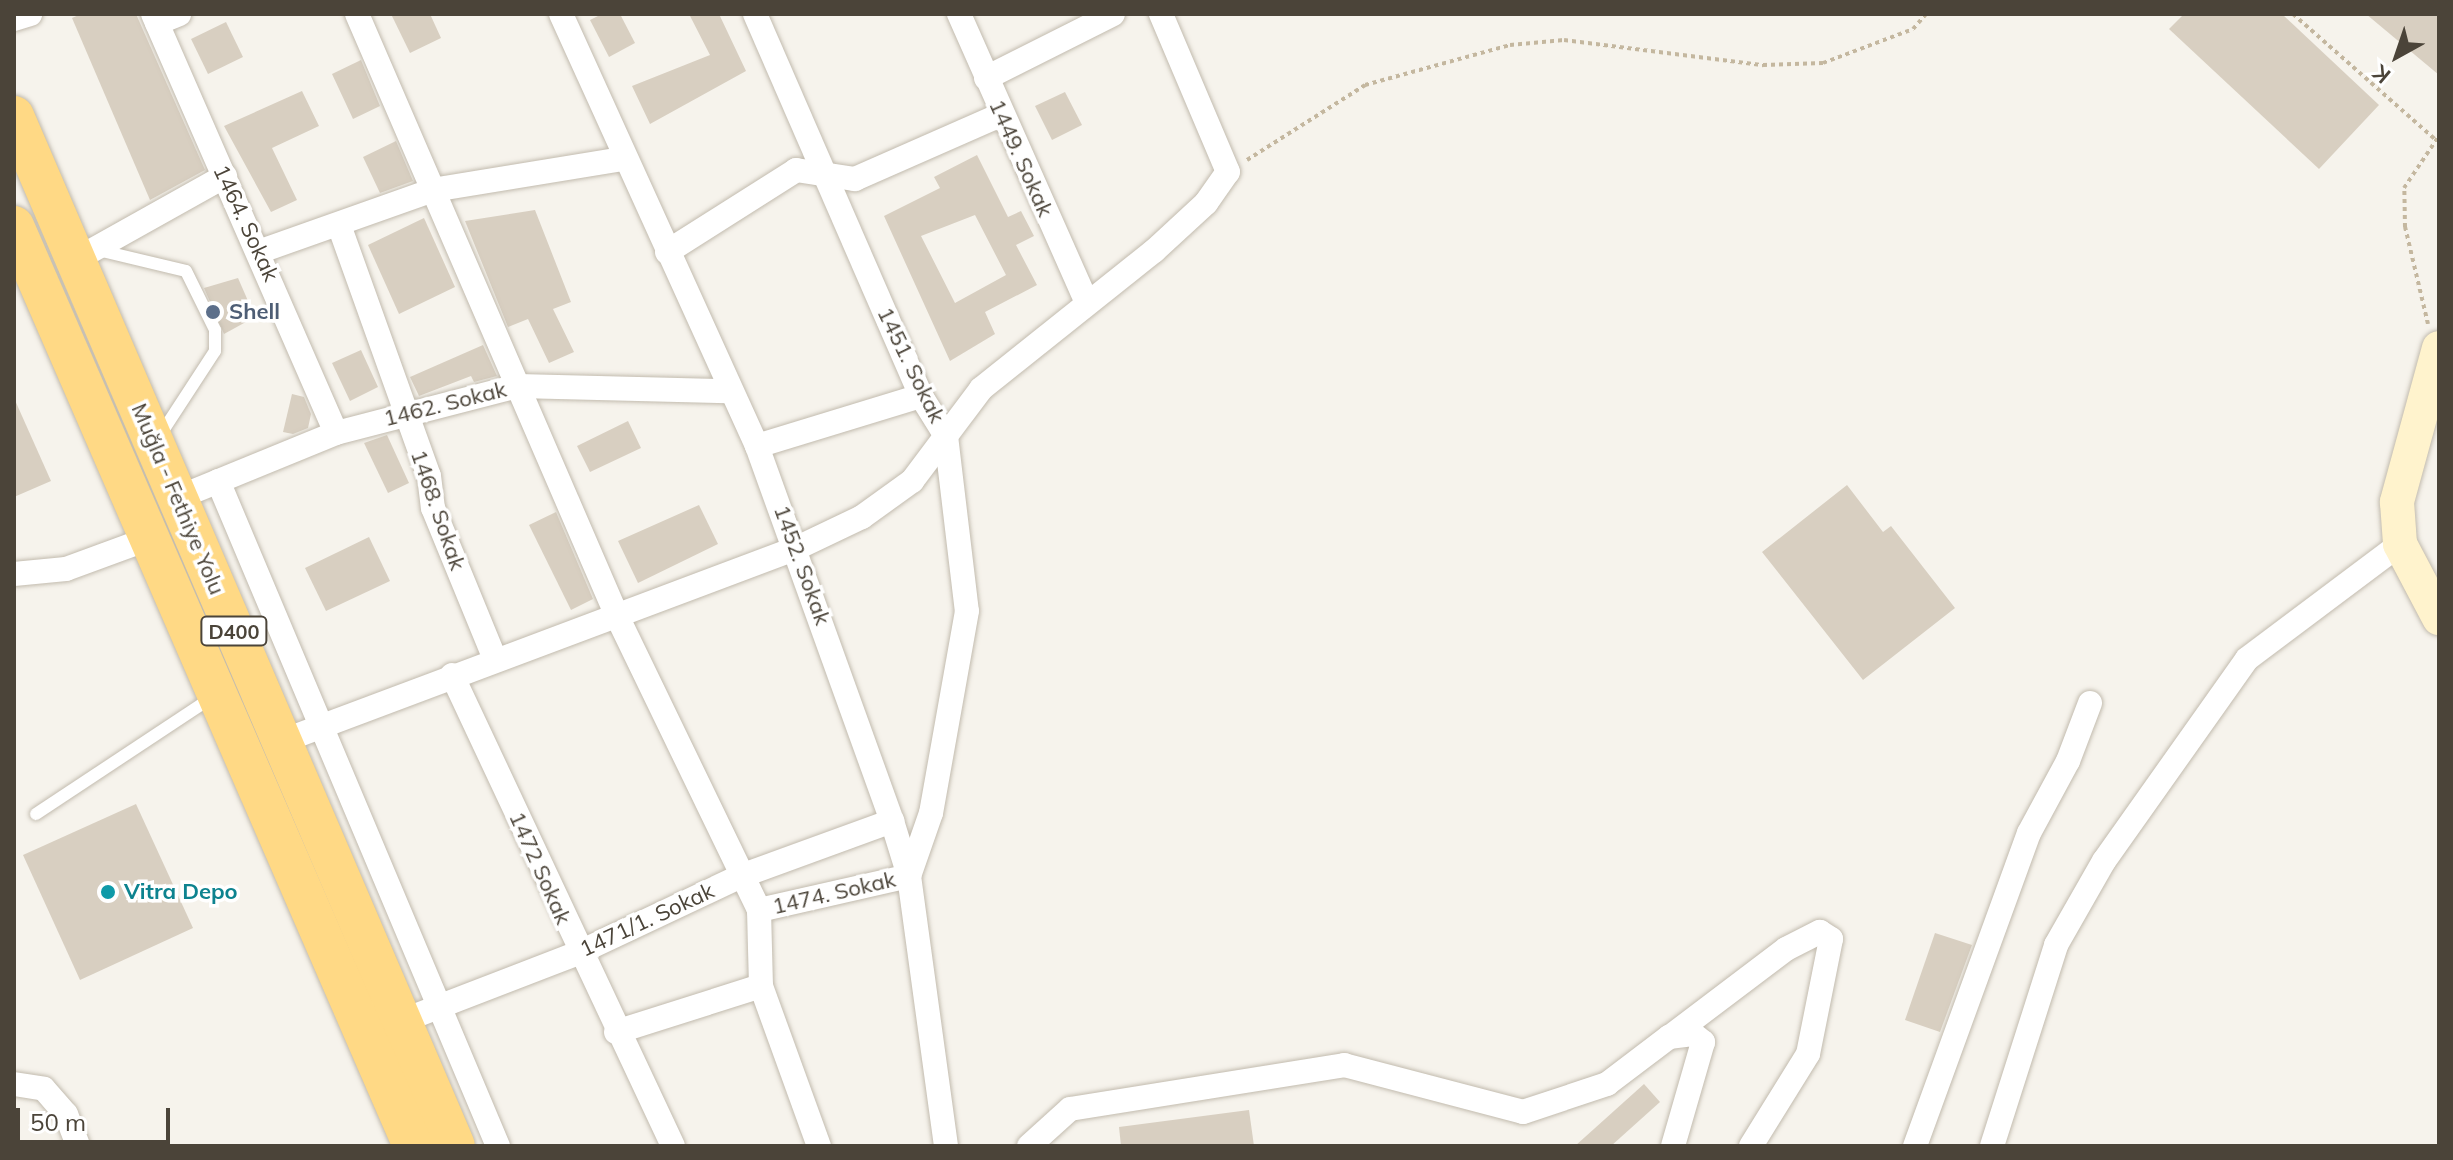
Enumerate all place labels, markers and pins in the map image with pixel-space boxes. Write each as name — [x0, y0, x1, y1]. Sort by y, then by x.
place label: Shell — [229, 299, 280, 325]
marker: Shell — [204, 303, 222, 321]
place label: Vitra Depo — [124, 879, 238, 905]
marker: Vitra Depo — [99, 883, 117, 901]

